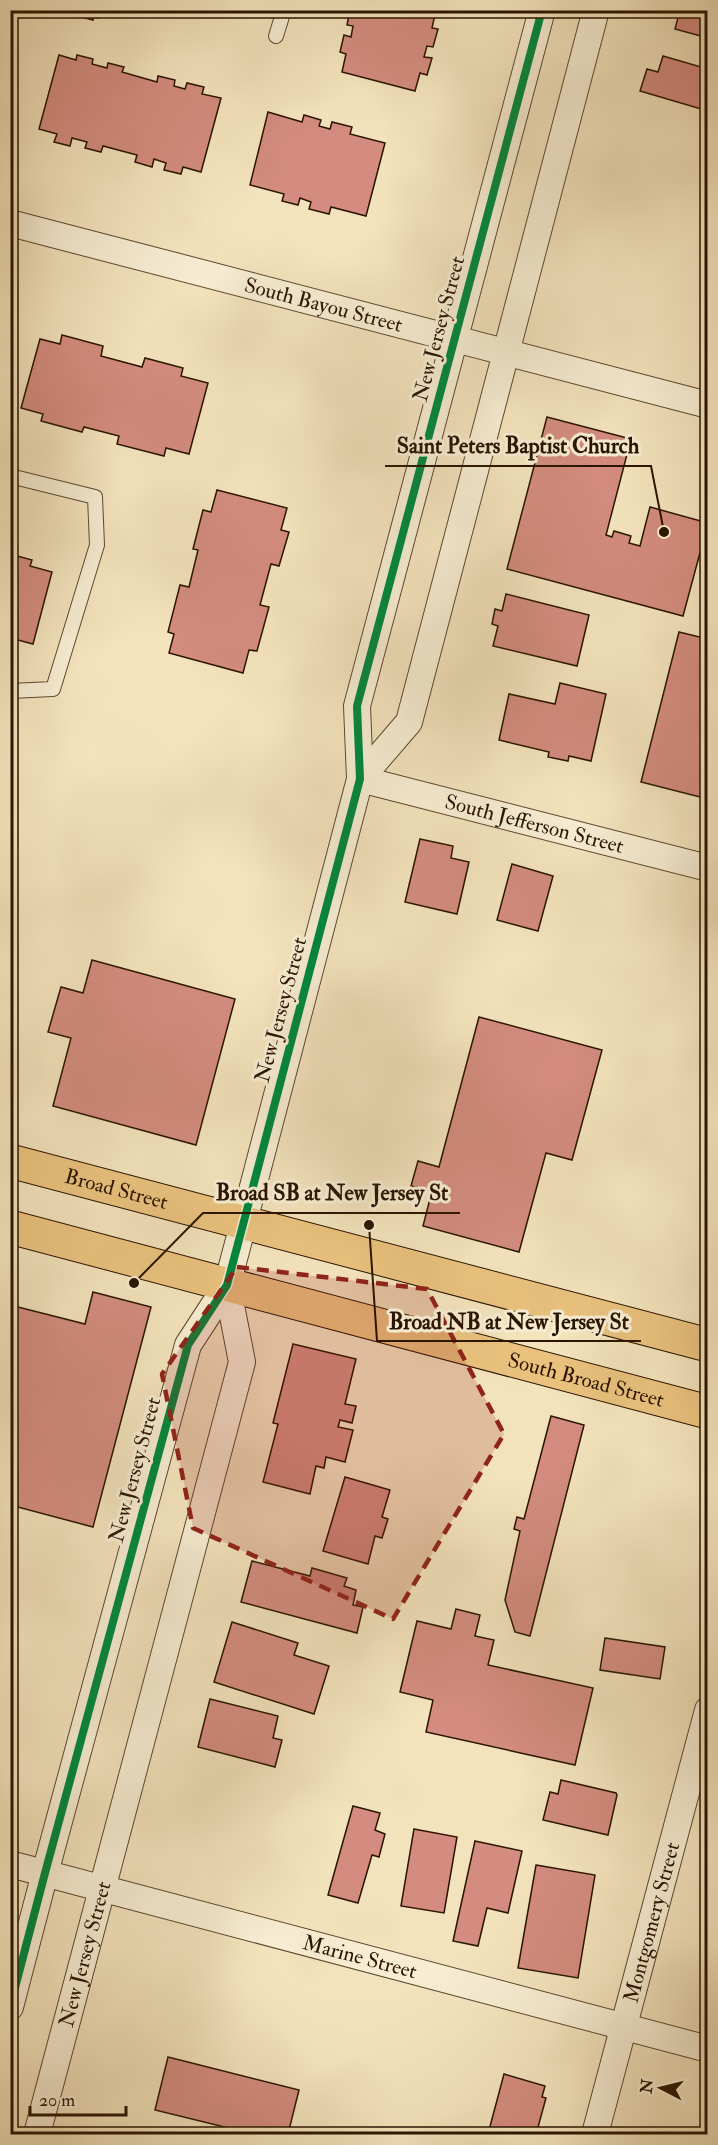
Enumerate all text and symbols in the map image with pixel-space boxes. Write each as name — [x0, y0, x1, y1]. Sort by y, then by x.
street label: New Jersey Street — [407, 253, 471, 405]
street label: South Bayou Street — [242, 271, 406, 338]
callout: Saint Peters Baptist Church — [385, 426, 651, 466]
text: Saint Peters Baptist Church — [397, 432, 640, 461]
street label: South Jefferson Street — [442, 788, 627, 859]
street label: New Jersey Street — [249, 934, 313, 1086]
street label: Broad Street — [62, 1163, 171, 1216]
callout: Broad SB at New Jersey St — [203, 1173, 460, 1213]
text: Broad SB at New Jersey St — [216, 1179, 449, 1208]
callout: Broad NB at New Jersey St — [377, 1301, 641, 1341]
text: Broad NB at New Jersey St — [389, 1308, 630, 1337]
street label: South Broad Street — [505, 1346, 667, 1413]
street label: New Jersey Street — [103, 1394, 167, 1546]
street label: Montgomery Street — [617, 1839, 686, 2006]
street label: New Jersey Street — [52, 1878, 117, 2030]
street label: Marine Street — [300, 1929, 420, 1985]
north arrow — [631, 2058, 691, 2118]
text: N — [636, 2077, 658, 2096]
scale bar — [30, 2079, 126, 2117]
text: 20 m — [39, 2089, 75, 2112]

